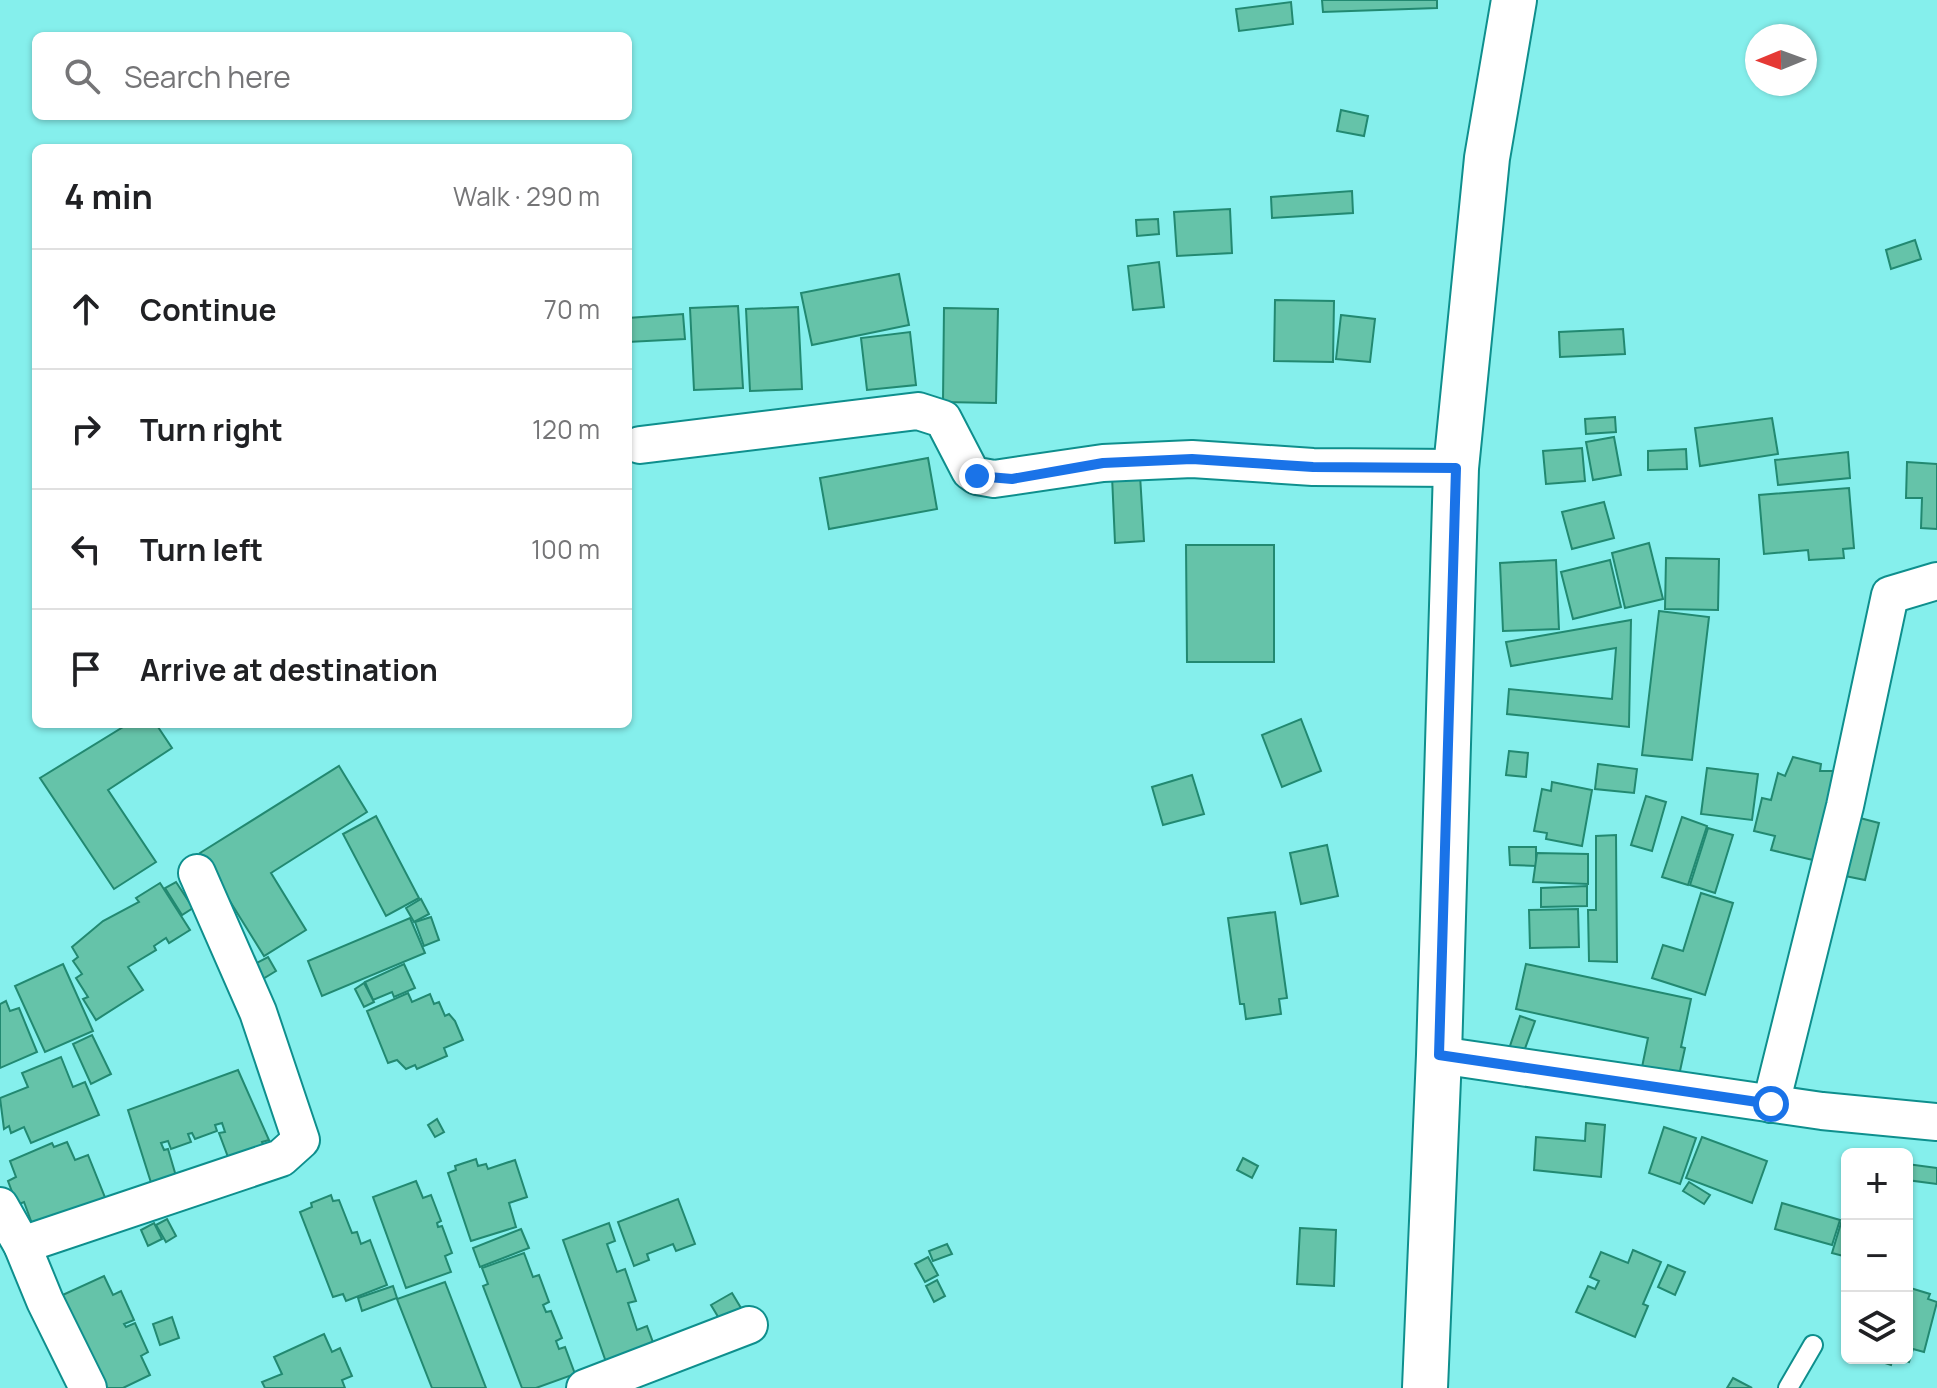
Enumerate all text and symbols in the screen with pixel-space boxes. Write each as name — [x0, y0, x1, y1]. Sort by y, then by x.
north arrow — [1745, 24, 1817, 96]
search box — [32, 32, 632, 120]
icon: search — [60, 54, 104, 98]
text: Search here — [124, 56, 291, 97]
text: 4 min — [64, 173, 153, 219]
text: Walk · 290 m — [453, 178, 600, 214]
icon: ahead — [64, 287, 108, 331]
text: Continue — [140, 289, 276, 330]
text: 70 m — [544, 291, 600, 327]
icon: right — [64, 407, 108, 451]
text: Turn right — [140, 409, 283, 450]
text: 120 m — [532, 411, 600, 447]
route end — [959, 458, 995, 494]
icon: left — [64, 527, 108, 571]
text: Turn left — [140, 529, 263, 570]
text: 100 m — [531, 531, 600, 567]
icon: arrive — [64, 647, 108, 691]
text: Arrive at destination — [140, 649, 438, 690]
route start — [1753, 1086, 1789, 1122]
map controls — [1841, 1148, 1913, 1364]
button: + — [1841, 1148, 1913, 1220]
button: − — [1841, 1220, 1913, 1292]
button: layers — [1841, 1292, 1913, 1364]

